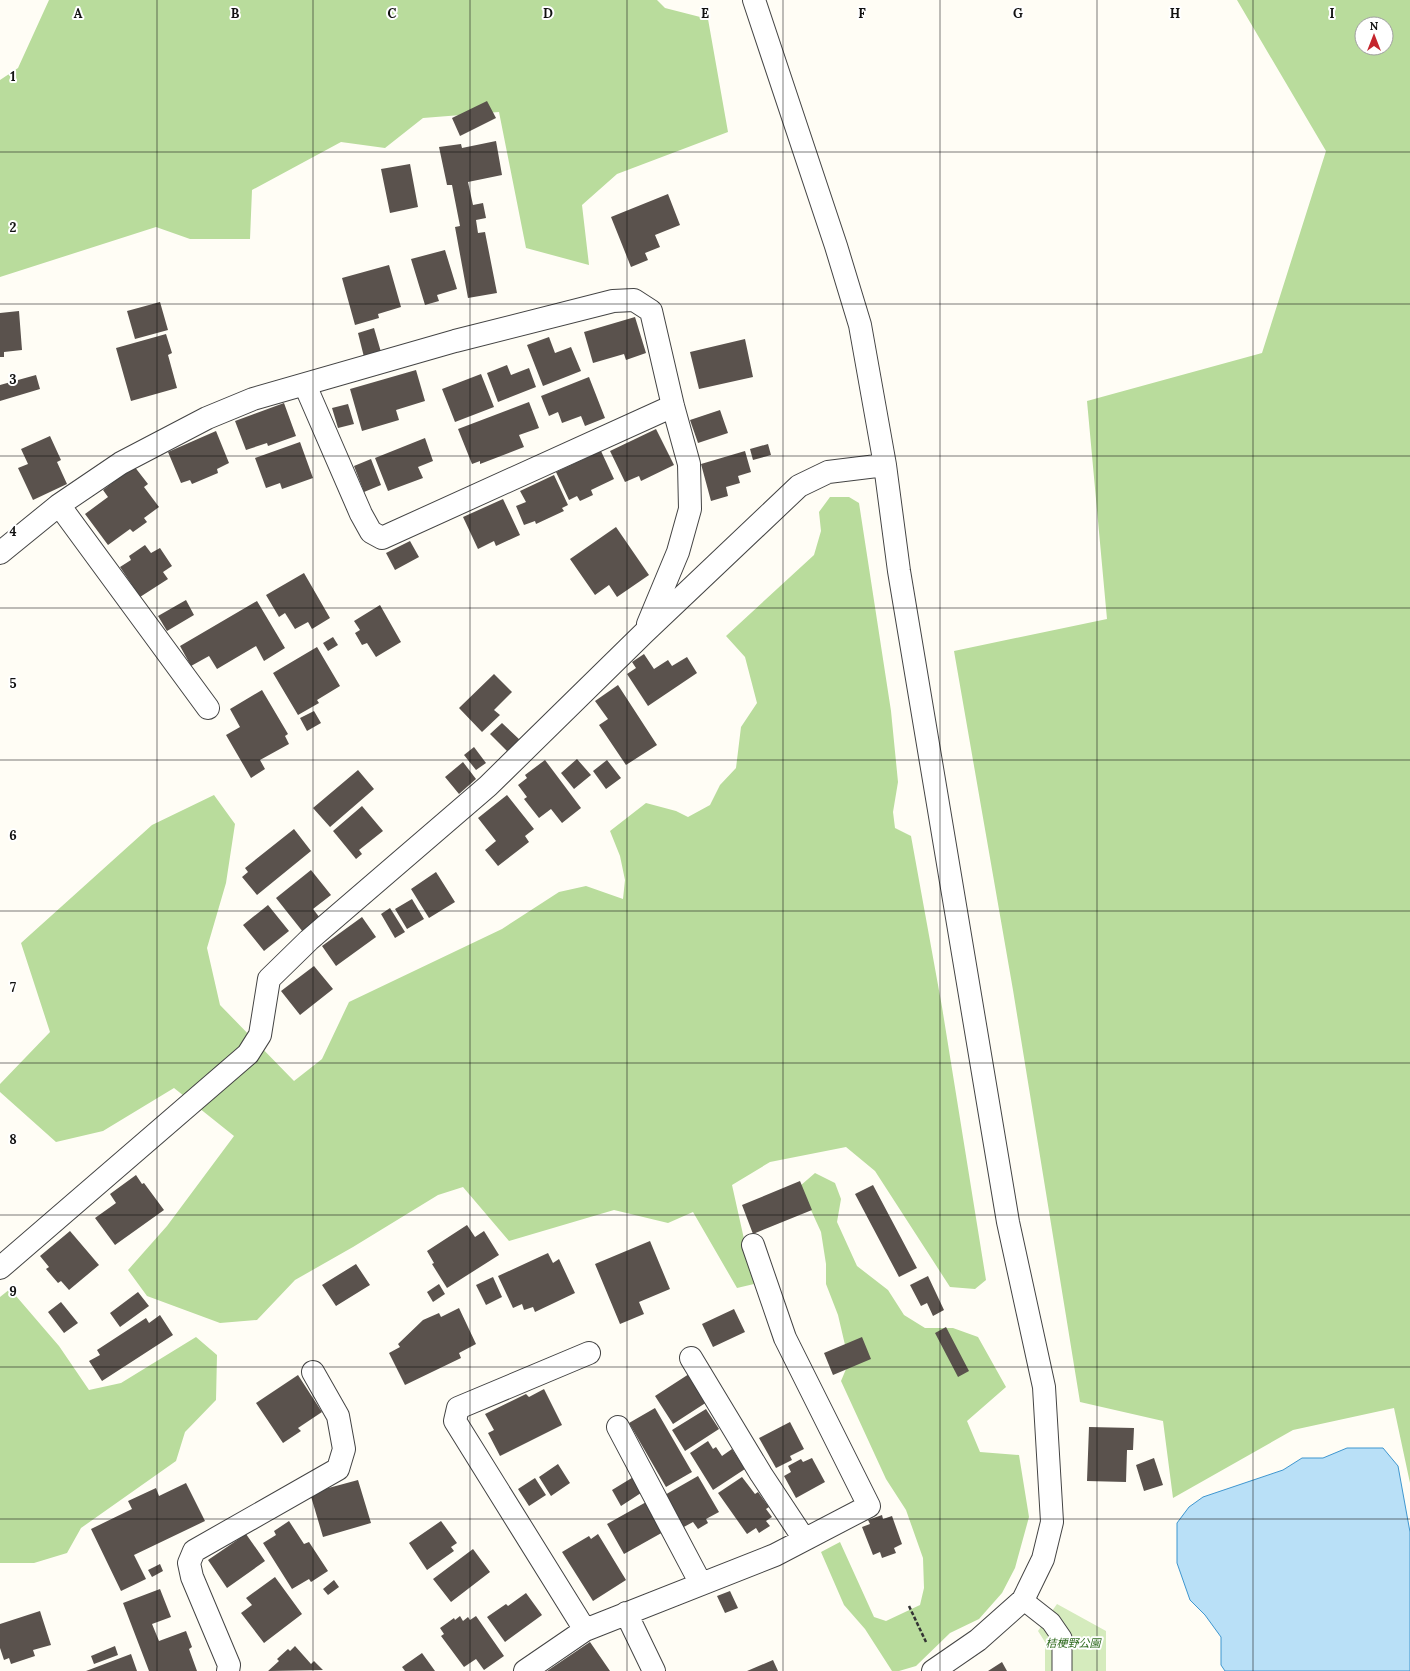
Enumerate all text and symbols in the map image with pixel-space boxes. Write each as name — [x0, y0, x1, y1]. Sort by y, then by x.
text: A — [74, 5, 83, 22]
text: B — [231, 5, 240, 22]
text: C — [388, 5, 397, 22]
text: D — [543, 5, 553, 22]
text: E — [701, 5, 709, 22]
text: F — [858, 5, 866, 22]
text: G — [1013, 5, 1023, 22]
text: H — [1170, 5, 1180, 22]
text: I — [1329, 5, 1335, 22]
north arrow — [1354, 16, 1394, 56]
text: N — [1370, 19, 1379, 33]
text: 1 — [10, 68, 16, 85]
text: 2 — [10, 219, 17, 236]
text: 3 — [9, 371, 17, 388]
text: 4 — [9, 523, 17, 540]
text: 5 — [9, 675, 17, 692]
text: 6 — [9, 827, 17, 844]
text: 7 — [10, 979, 16, 996]
text: 8 — [9, 1131, 17, 1148]
text: 9 — [9, 1283, 17, 1300]
park label: 桔梗野公園 — [1046, 1636, 1102, 1650]

